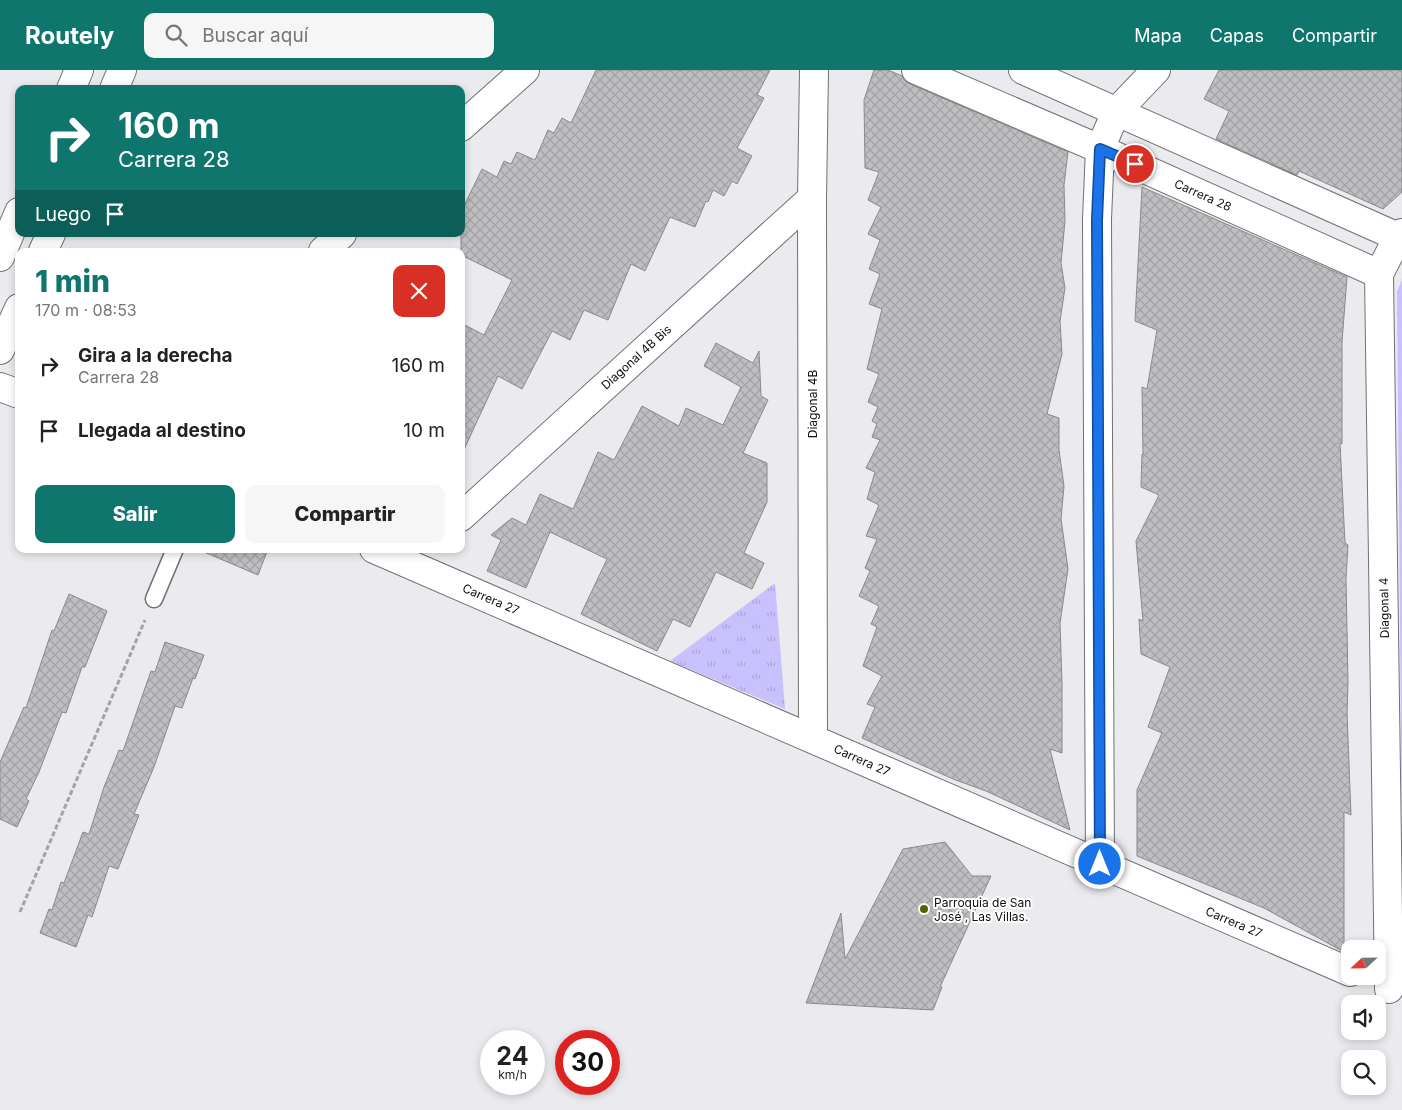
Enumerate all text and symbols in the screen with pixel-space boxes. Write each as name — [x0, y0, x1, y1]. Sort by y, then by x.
search box — [144, 13, 494, 58]
text: Routely — [25, 21, 114, 50]
icon: search — [162, 21, 190, 49]
text: Buscar aquí — [202, 24, 308, 47]
text: Mapa — [1134, 25, 1182, 46]
text: Capas — [1210, 25, 1264, 46]
text: Compartir — [1292, 25, 1377, 46]
text: 160 m — [118, 104, 220, 146]
icon: right — [35, 105, 100, 170]
pin — [1114, 143, 1156, 185]
text: Carrera 28 — [118, 146, 230, 172]
icon: arrive — [1121, 150, 1149, 178]
street label: Carrera 28 — [1172, 176, 1234, 214]
icon: arrive — [101, 200, 129, 228]
text: Luego — [35, 203, 91, 226]
text: 1 min — [35, 263, 110, 299]
button: close — [393, 265, 445, 317]
text: 170 m · 08:53 — [35, 300, 137, 320]
street label: Diagonal 4B Bis — [598, 322, 674, 392]
text: Gira a la derecha — [78, 344, 233, 367]
icon: right — [35, 352, 63, 380]
text: 160 m — [392, 354, 445, 377]
text: Carrera 28 — [78, 367, 159, 387]
street label: Diagonal 4B — [805, 370, 820, 438]
icon: arrive — [35, 417, 63, 445]
text: Llegada al destino — [78, 419, 246, 442]
text: 10 m — [403, 419, 445, 442]
button: Salir — [35, 485, 235, 543]
button: Compartir — [245, 485, 445, 543]
street label: Diagonal 4 — [1376, 577, 1392, 638]
street label: Carrera 27 — [460, 580, 522, 618]
street label: Carrera 27 — [831, 741, 893, 779]
position arrow — [1073, 837, 1125, 889]
place label: Parroquia de San José , Las Villas. — [934, 895, 1031, 924]
marker: Parroquia de San José , Las Villas. — [918, 903, 930, 915]
street label: Carrera 27 — [1203, 903, 1265, 941]
north arrow — [1341, 940, 1386, 985]
map controls — [1341, 940, 1386, 1095]
button: sound — [1341, 995, 1386, 1040]
speed limit sign: 30 — [555, 1030, 620, 1095]
text: 24 — [496, 1041, 529, 1071]
button: search — [1341, 1050, 1386, 1095]
text: km/h — [498, 1067, 527, 1082]

